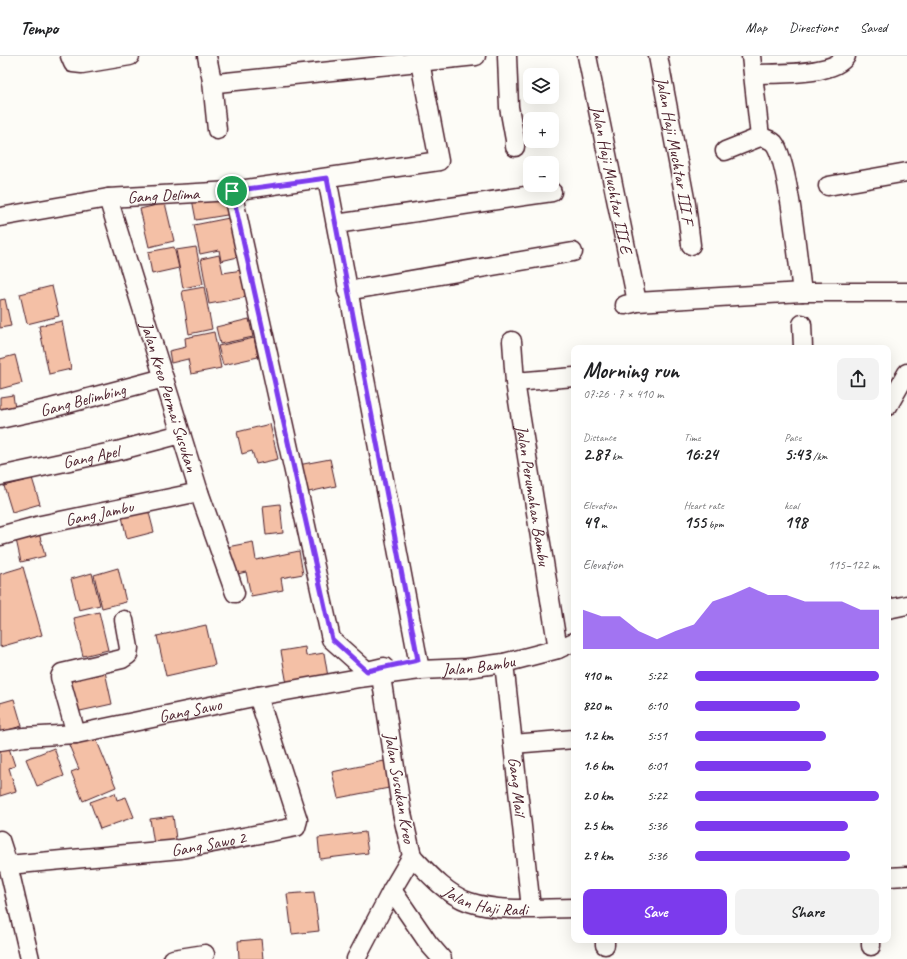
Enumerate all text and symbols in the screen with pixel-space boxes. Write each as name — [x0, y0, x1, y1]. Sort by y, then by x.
text: Tempo — [20, 16, 58, 40]
text: Map — [746, 19, 767, 36]
text: Directions — [789, 19, 838, 36]
text: Saved — [860, 19, 887, 36]
map controls — [523, 68, 559, 192]
button: layers — [523, 68, 559, 104]
street label: Jalan Haji Muchtar III F — [651, 74, 699, 229]
street label: Jalan Haji Muchtar III E — [586, 103, 637, 257]
button: + — [523, 112, 559, 148]
button: − — [523, 156, 559, 192]
pin — [215, 174, 249, 208]
icon: arrive — [221, 180, 243, 202]
street label: Gang Delima — [127, 183, 201, 208]
street label: Jalan Kreo Permai Susukan — [136, 318, 202, 475]
text: Morning run — [583, 357, 679, 385]
button: share — [837, 358, 879, 400]
street label: Gang Belimbing — [38, 378, 129, 421]
text: 07:26 · 7 × 410 m — [583, 386, 664, 402]
street label: Jalan Perumahan Bambu — [511, 423, 555, 569]
text: Distance — [583, 430, 616, 444]
text: Time — [684, 430, 701, 444]
text: Pace — [784, 430, 801, 444]
street label: Gang Apel — [61, 440, 124, 473]
text: 2.87 — [583, 444, 609, 465]
text: 16:24 — [684, 444, 718, 465]
text: 5:43 — [784, 444, 810, 465]
text: km — [609, 449, 623, 463]
text: /km — [810, 449, 827, 463]
street label: Gang Jambu — [64, 496, 137, 531]
text: Elevation — [583, 498, 617, 512]
text: Heart rate — [684, 498, 724, 512]
text: kcal — [784, 498, 799, 512]
text: 49 — [583, 512, 598, 533]
text: 155 — [684, 512, 706, 533]
text: 198 — [784, 512, 807, 533]
text: m — [598, 517, 607, 531]
text: bpm — [706, 517, 724, 531]
text: Elevation — [583, 557, 623, 573]
text: 115–122 m — [828, 557, 879, 573]
street label: Jalan Bambu — [441, 650, 519, 680]
text: 410 m — [583, 668, 611, 684]
text: 5:22 — [647, 668, 667, 684]
street label: Gang Sawo — [157, 694, 224, 727]
text: 820 m — [583, 698, 611, 714]
text: 6:10 — [647, 698, 667, 714]
text: 1.2 km — [583, 728, 613, 744]
text: 5:51 — [647, 728, 667, 744]
street label: Jalan Susukan Kreo — [379, 730, 420, 846]
street label: Gang Mail — [503, 756, 531, 820]
text: 1.6 km — [583, 758, 614, 774]
text: 6:01 — [647, 758, 667, 774]
text: 2.0 km — [583, 788, 613, 804]
text: 5:22 — [647, 788, 667, 804]
text: 2.5 km — [583, 818, 613, 834]
text: 5:36 — [647, 818, 667, 834]
street label: Gang Sawo 2 — [171, 827, 249, 861]
text: 2.9 km — [583, 848, 613, 864]
text: 5:36 — [647, 848, 667, 864]
street label: Jalan Haji Radi — [438, 880, 530, 920]
button: Save — [583, 889, 727, 935]
button: Share — [735, 889, 879, 935]

